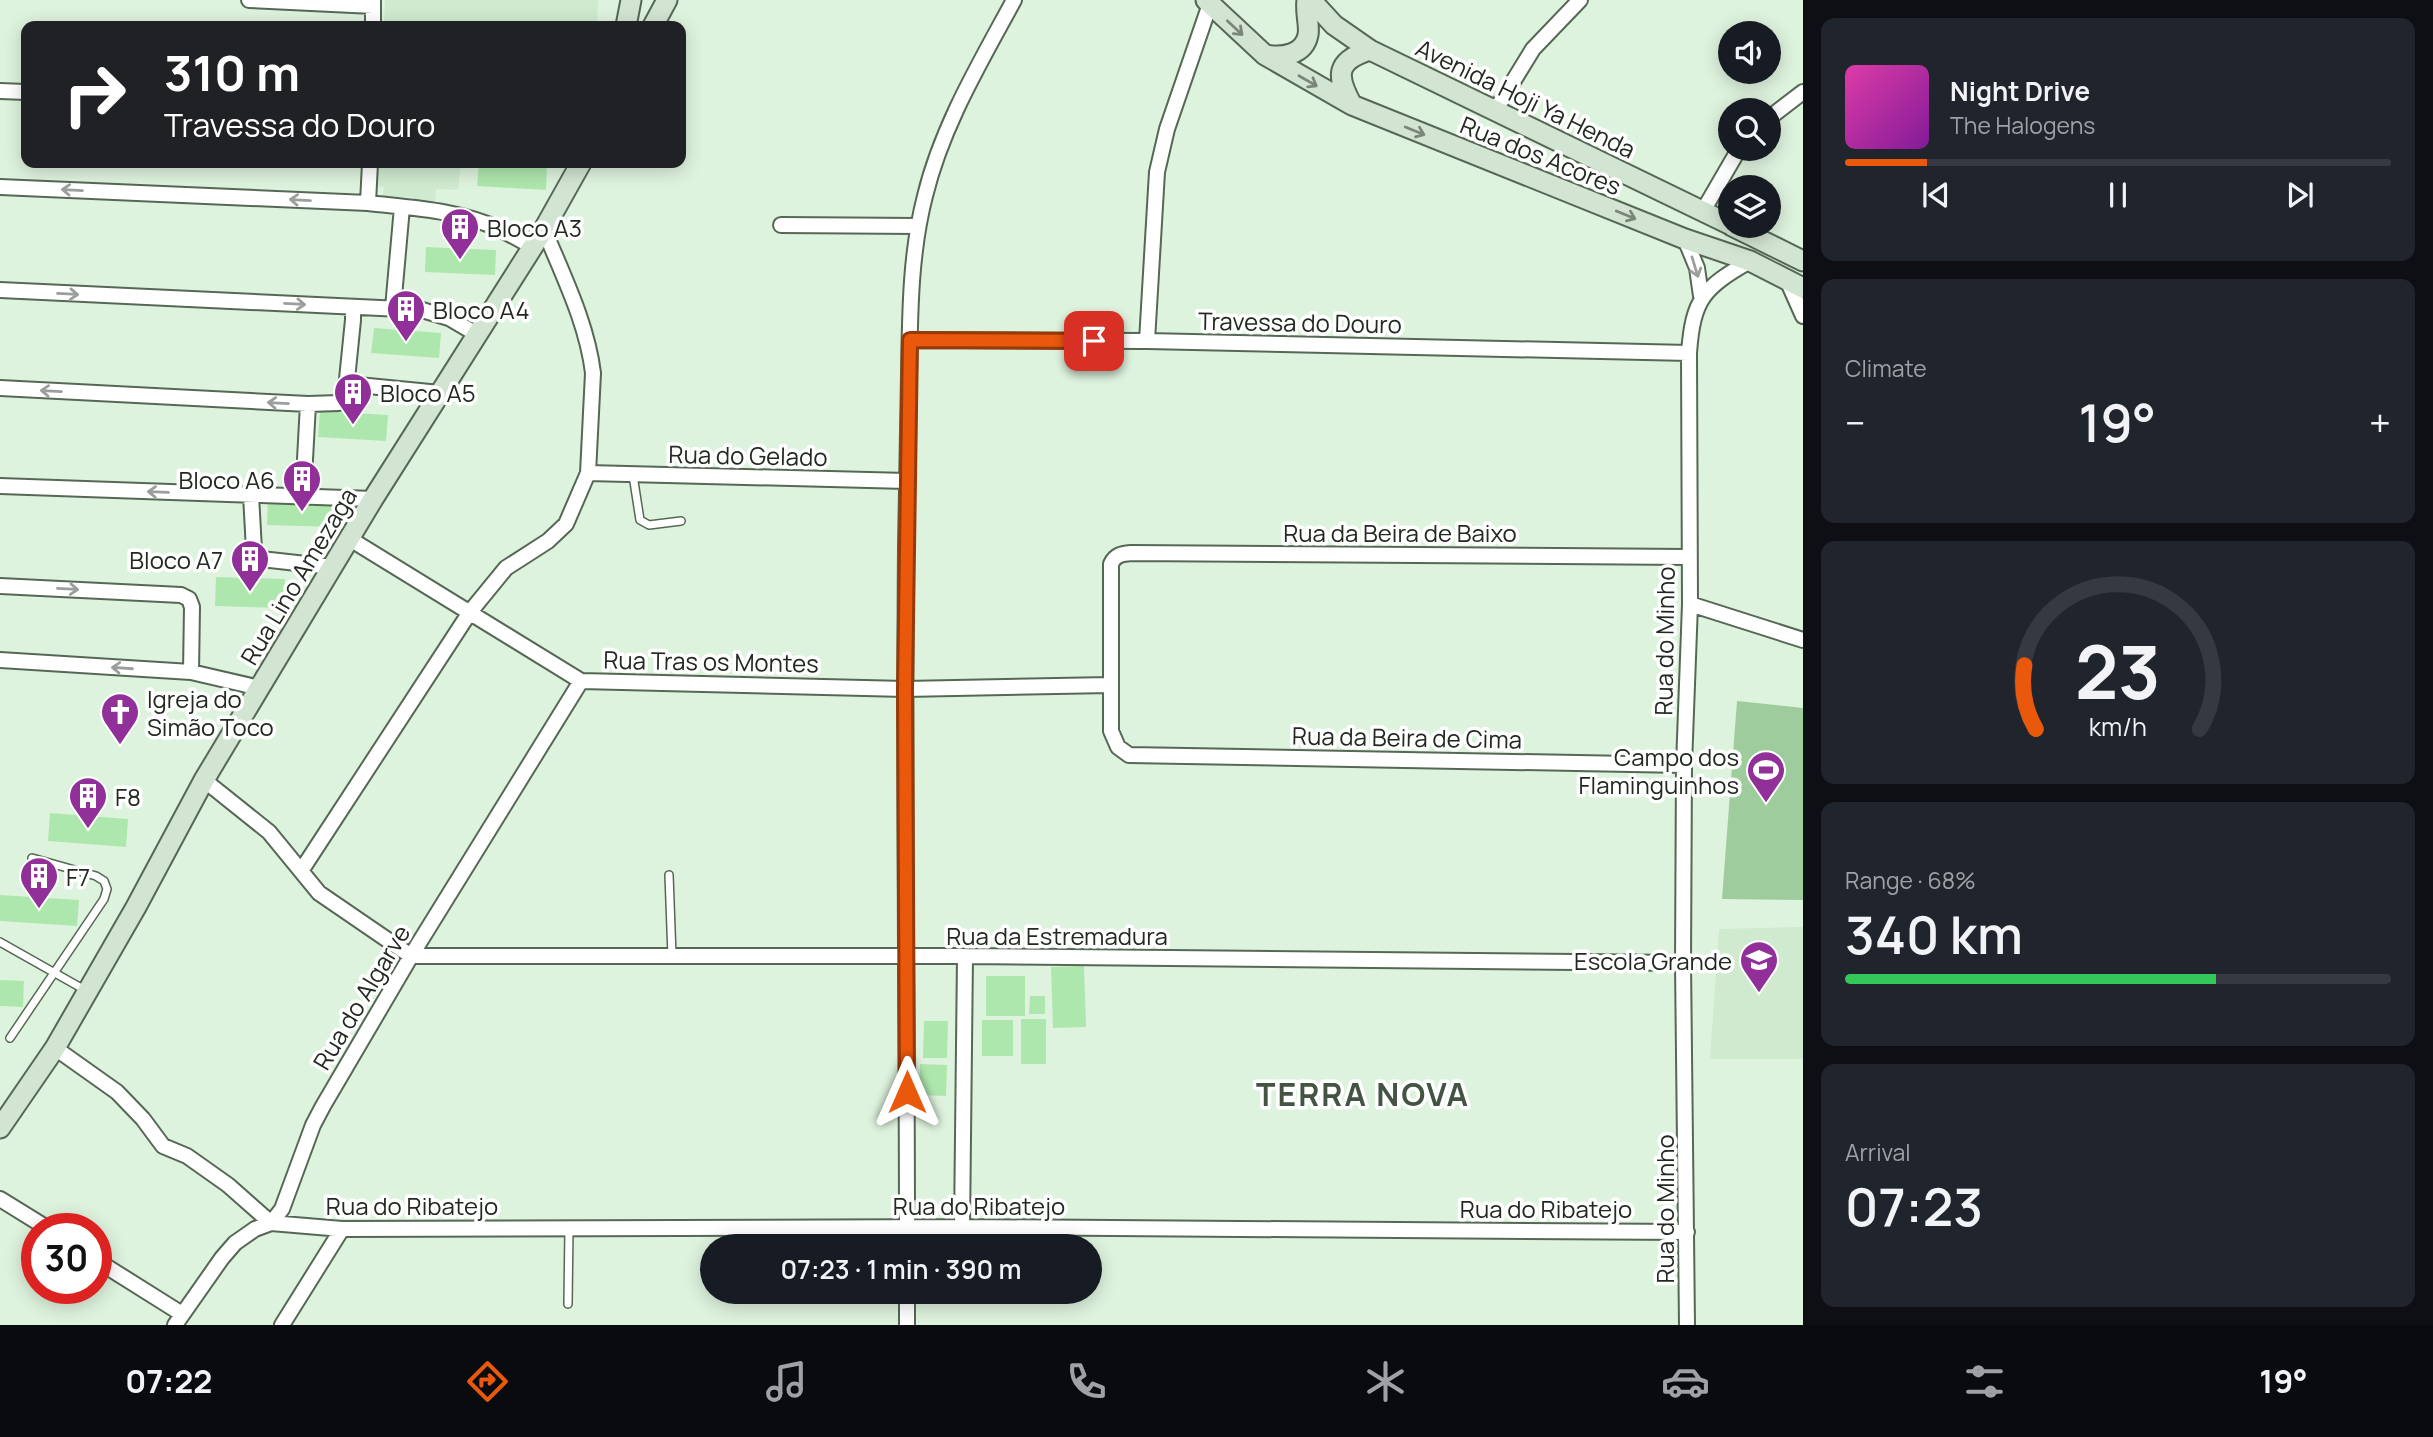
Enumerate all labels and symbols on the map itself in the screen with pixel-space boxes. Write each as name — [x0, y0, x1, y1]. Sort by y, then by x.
one-way arrow — [1226, 19, 1243, 36]
street label: Avenida Hoji Ya Henda — [1411, 31, 1641, 165]
one-way arrow — [1297, 75, 1318, 88]
street label: Rua dos Acores — [1456, 108, 1626, 202]
one-way arrow — [1404, 125, 1425, 138]
one-way arrow — [61, 183, 84, 196]
one-way arrow — [288, 193, 311, 206]
building icon: Bloco A3 — [439, 206, 481, 261]
one-way arrow — [1615, 210, 1637, 223]
place label: Bloco A3 — [487, 211, 582, 244]
one-way arrow — [1689, 256, 1702, 278]
one-way arrow — [56, 287, 79, 300]
building icon: Bloco A4 — [385, 288, 427, 343]
place label: Bloco A4 — [433, 293, 530, 326]
one-way arrow — [284, 298, 307, 311]
street label: Travessa do Douro — [1198, 304, 1402, 340]
pin — [1064, 311, 1124, 371]
building icon: Bloco A5 — [332, 371, 374, 426]
place label: Bloco A5 — [380, 376, 476, 409]
one-way arrow — [40, 384, 63, 397]
one-way arrow — [267, 396, 290, 409]
street label: Rua do Gelado — [668, 437, 828, 473]
building icon: Bloco A6 — [281, 458, 323, 513]
place label: Bloco A6 — [178, 463, 275, 496]
street label: Rua Lino Amezaga — [232, 481, 364, 671]
one-way arrow — [146, 485, 169, 498]
street label: Rua da Beira de Baixo — [1283, 516, 1517, 549]
building icon: Bloco A7 — [229, 538, 271, 593]
place label: Bloco A7 — [129, 543, 223, 576]
street label: Rua do Minho — [1646, 566, 1682, 716]
one-way arrow — [56, 583, 79, 596]
street label: Rua Tras os Montes — [603, 643, 819, 679]
one-way arrow — [112, 661, 134, 674]
place label: Igreja do Simão Toco — [147, 682, 274, 743]
church icon: Igreja do Simão Toco — [99, 691, 141, 746]
street label: Rua da Beira de Cima — [1292, 718, 1522, 756]
place label: Campo dos Flaminguinhos — [1579, 740, 1739, 801]
sports icon: Campo dos Flaminguinhos — [1745, 749, 1787, 804]
building icon: F8 — [67, 775, 109, 830]
place label: F8 — [115, 780, 141, 813]
building icon: F7 — [18, 855, 60, 910]
place label: F7 — [66, 860, 90, 893]
street label: Rua do Algarve — [305, 918, 417, 1076]
street label: Rua da Estremadura — [946, 919, 1168, 952]
school or university icon: Escola Grande — [1738, 939, 1780, 994]
place label: Escola Grande — [1574, 944, 1732, 977]
position arrow — [870, 1055, 944, 1129]
district label: TERRA NOVA — [1256, 1072, 1470, 1116]
street label: Rua do Minho — [1648, 1134, 1681, 1284]
street label: Rua do Ribatejo — [326, 1189, 498, 1222]
street label: Rua do Ribatejo — [893, 1189, 1065, 1222]
street label: Rua do Ribatejo — [1460, 1192, 1632, 1225]
speed limit sign: 30 — [21, 1213, 112, 1304]

